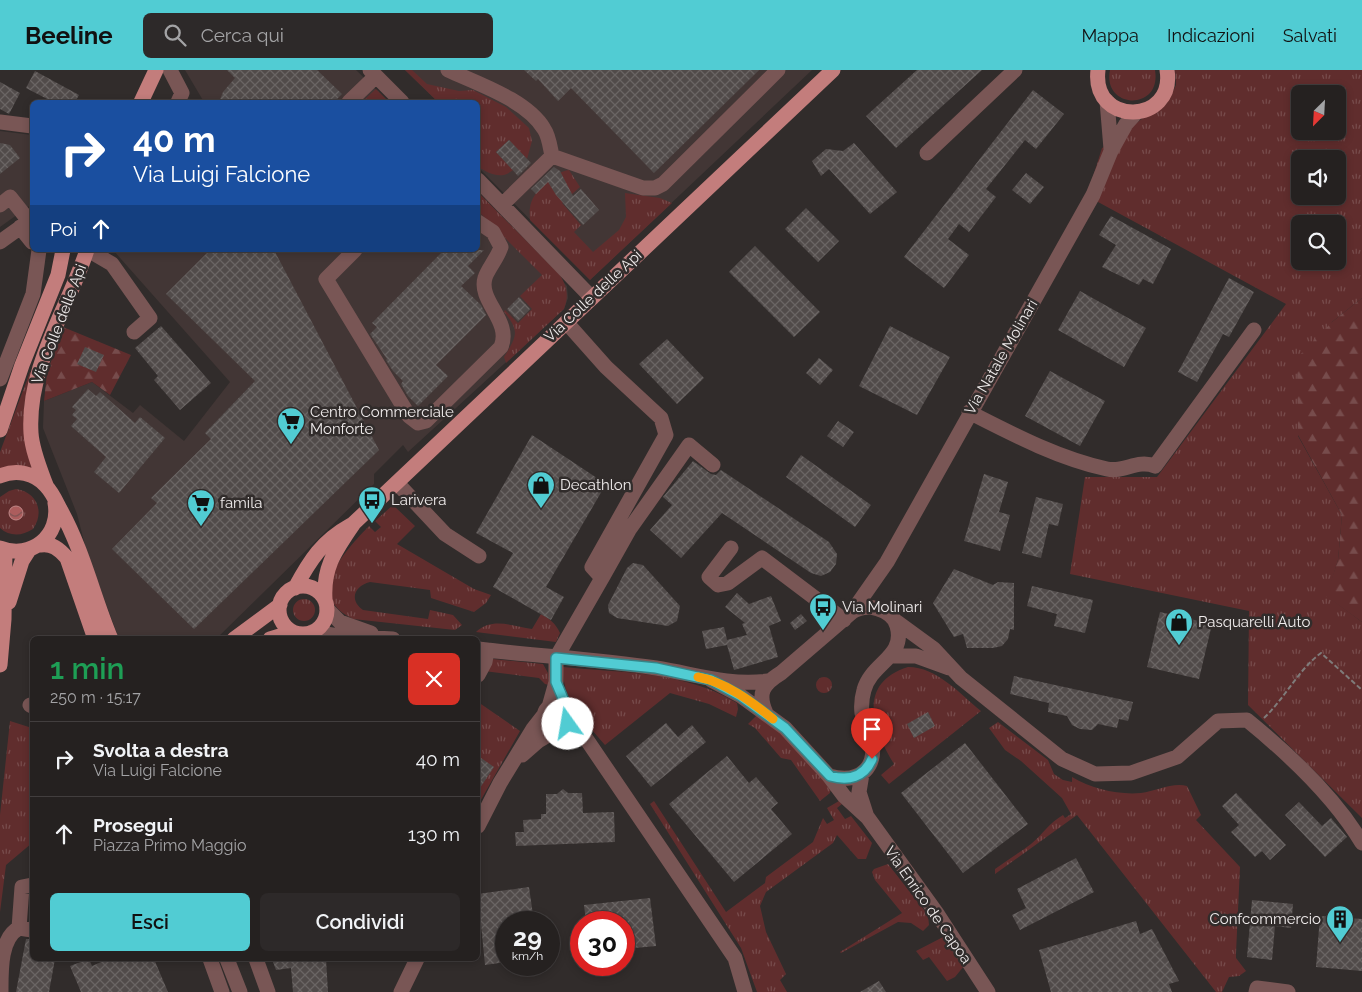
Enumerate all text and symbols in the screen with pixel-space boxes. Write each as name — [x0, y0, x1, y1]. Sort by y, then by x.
search box — [143, 13, 493, 58]
text: Beeline — [25, 21, 113, 50]
icon: search — [161, 21, 189, 49]
text: Cerca qui — [201, 24, 284, 46]
text: Mappa — [1081, 25, 1139, 46]
text: Indicazioni — [1167, 25, 1255, 46]
text: Salvati — [1283, 25, 1337, 46]
north arrow — [1291, 85, 1346, 140]
map controls — [1291, 85, 1346, 270]
text: 40 m — [133, 119, 215, 160]
icon: right — [50, 120, 115, 185]
button: sound — [1291, 150, 1346, 205]
text: Via Luigi Falcione — [133, 161, 310, 187]
icon: ahead — [87, 215, 115, 243]
button: search — [1291, 215, 1346, 270]
text: Poi — [50, 218, 77, 240]
street label: Via Colle delle Api — [541, 246, 645, 346]
street label: Via Colle delle Api — [28, 262, 90, 386]
street label: Via Natale Molinari — [961, 296, 1041, 418]
place label: Centro Commerciale Monforte — [310, 403, 454, 438]
supermarket icon: Centro Commerciale Monforte — [276, 406, 306, 445]
shop icon: Decathlon — [526, 470, 556, 509]
place label: Decathlon — [560, 476, 631, 494]
bus stop icon: Larivera — [357, 485, 387, 524]
supermarket icon: famila — [186, 488, 216, 527]
place label: Larivera — [391, 491, 446, 509]
place label: famila — [220, 494, 262, 512]
bus stop icon: Via Molinari — [808, 592, 838, 631]
place label: Via Molinari — [842, 598, 922, 616]
shop icon: Pasquarelli Auto — [1164, 607, 1194, 646]
place label: Pasquarelli Auto — [1198, 613, 1310, 631]
text: 1 min — [50, 651, 125, 686]
button: close — [408, 653, 460, 705]
text: 250 m · 15:17 — [50, 688, 141, 707]
position arrow — [541, 697, 593, 749]
pin — [851, 708, 893, 759]
icon: arrive — [858, 715, 886, 743]
text: Svolta a destra — [93, 739, 229, 761]
icon: right — [50, 745, 78, 773]
text: 40 m — [416, 748, 460, 770]
text: Via Luigi Falcione — [93, 761, 222, 780]
text: Prosegui — [93, 814, 173, 836]
icon: ahead — [50, 820, 78, 848]
text: 130 m — [408, 823, 460, 845]
text: Piazza Primo Maggio — [93, 836, 247, 855]
street label: Via Enrico de Capoa — [881, 843, 975, 967]
button: Esci — [50, 893, 250, 951]
button: Condividi — [260, 893, 460, 951]
building icon: Confcommercio — [1325, 904, 1355, 943]
place label: Confcommercio — [1209, 910, 1321, 928]
speed limit sign: 30 — [570, 911, 635, 976]
text: 29 — [513, 922, 542, 952]
text: km/h — [512, 949, 543, 963]

